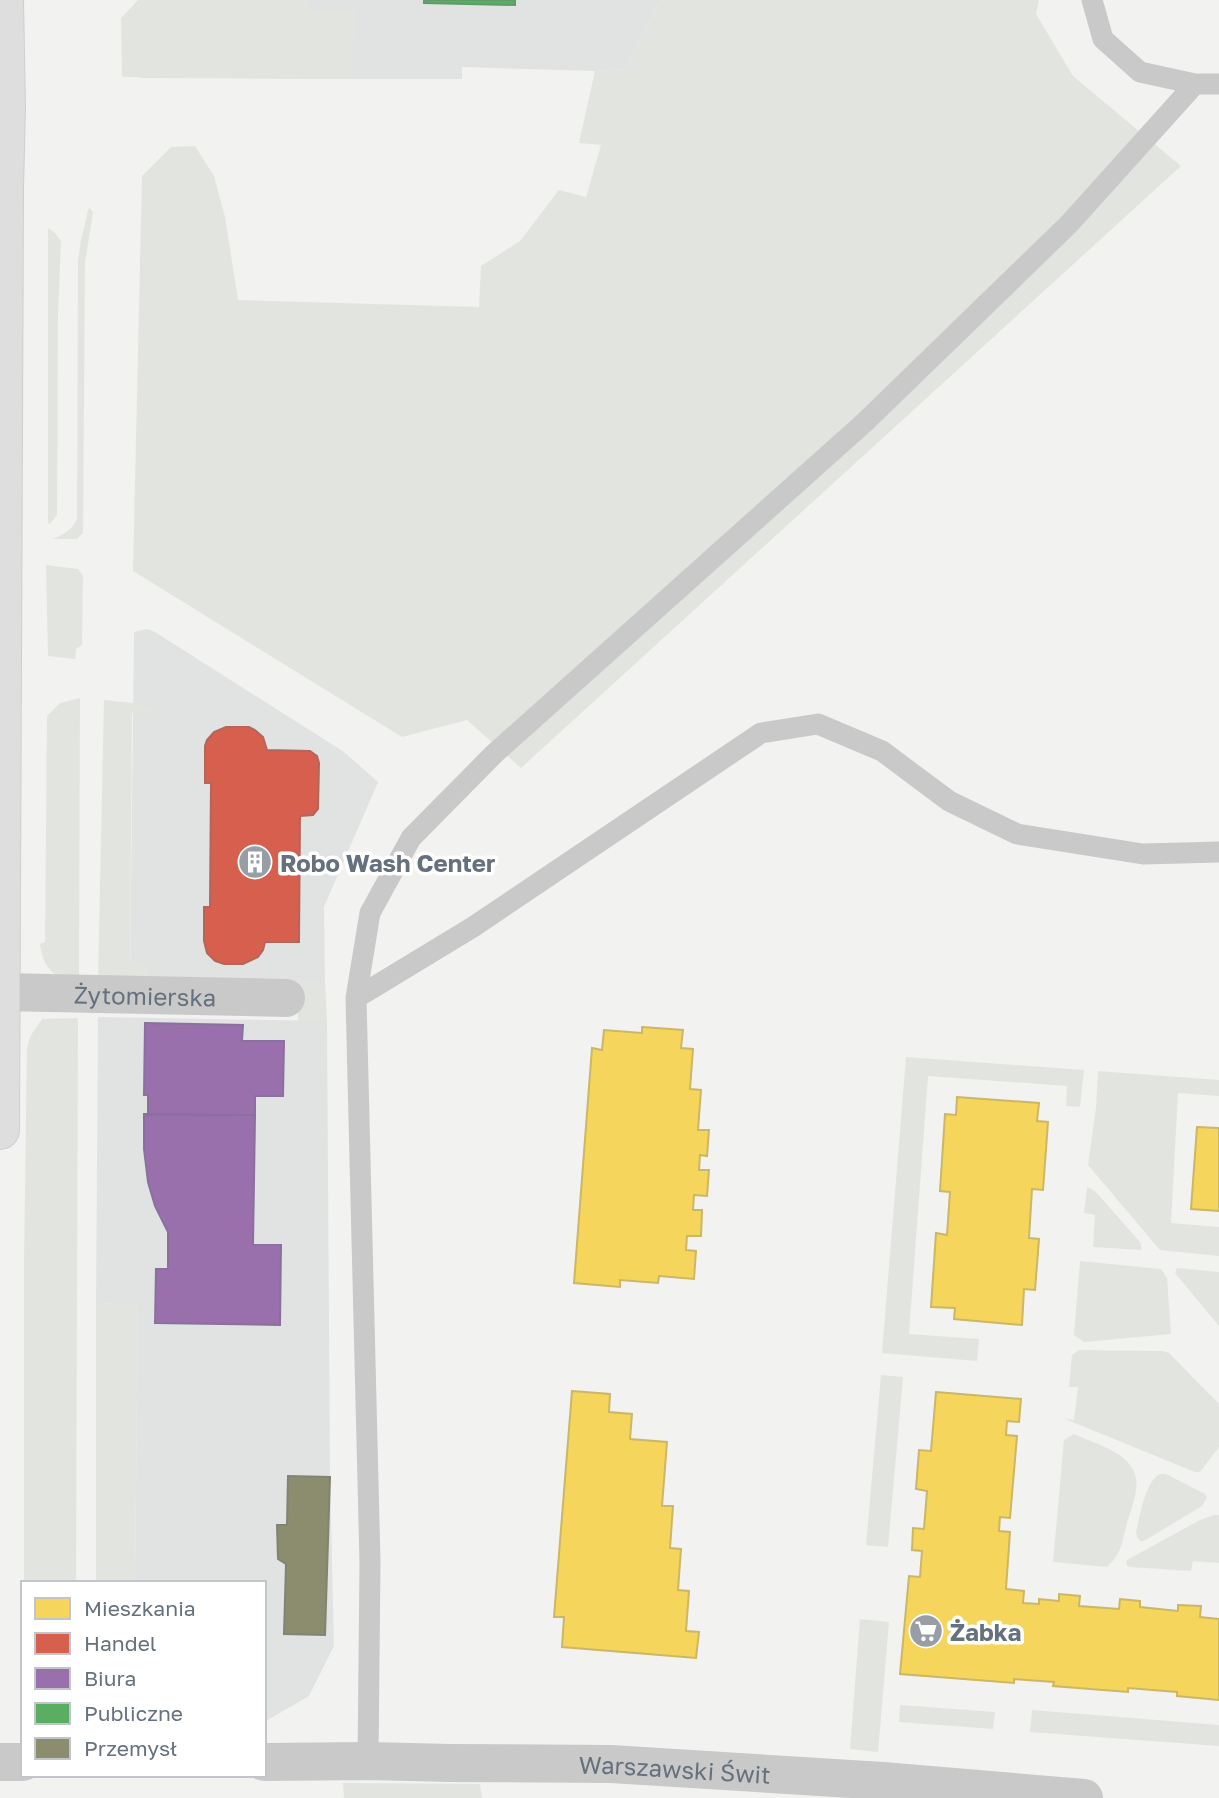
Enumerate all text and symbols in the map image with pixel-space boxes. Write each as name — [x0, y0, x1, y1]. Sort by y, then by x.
building icon: Robo Wash Center — [236, 843, 274, 881]
place label: Robo Wash Center — [280, 848, 495, 877]
street label: Żytomierska — [73, 979, 217, 1011]
legend — [21, 1581, 266, 1777]
text: Mieszkania — [84, 1595, 196, 1621]
supermarket icon: Żabka — [907, 1612, 945, 1650]
place label: Żabka — [950, 1617, 1021, 1646]
text: Handel — [84, 1630, 157, 1656]
text: Biura — [84, 1665, 136, 1691]
text: Publiczne — [84, 1700, 183, 1726]
text: Przemysł — [84, 1735, 177, 1761]
street label: Warszawski Świt — [579, 1749, 772, 1788]

